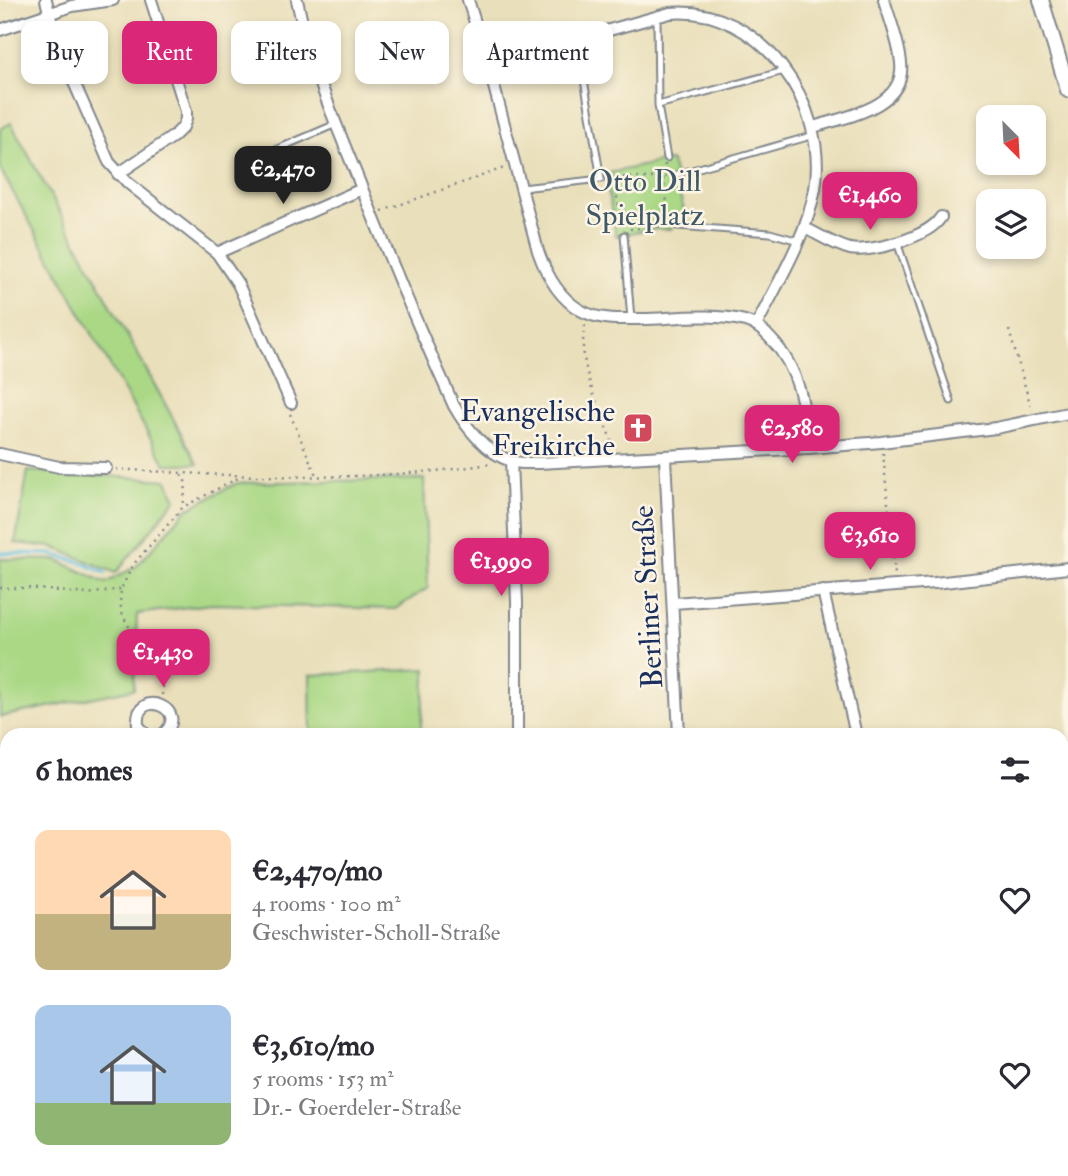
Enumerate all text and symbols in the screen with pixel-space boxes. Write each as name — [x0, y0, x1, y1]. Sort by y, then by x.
chip: Buy — [21, 21, 108, 84]
chip: Rent — [122, 21, 217, 84]
chip: Filters — [231, 21, 341, 84]
chip: New — [355, 21, 449, 84]
chip: Apartment — [463, 21, 613, 84]
north arrow — [976, 105, 1046, 175]
map controls — [976, 105, 1046, 259]
pin: €2,470 — [226, 146, 340, 206]
text: €2,470 — [250, 154, 316, 183]
park label: Otto Dill Spielplatz — [585, 163, 705, 234]
pin: €1,460 — [813, 173, 927, 232]
text: €1,460 — [838, 180, 902, 209]
button: layers — [976, 189, 1046, 259]
place label: Evangelische Freikirche — [460, 393, 615, 464]
pin: €2,580 — [735, 406, 849, 465]
church icon: Evangelische Freikirche — [621, 411, 655, 445]
text: €2,580 — [761, 413, 823, 442]
street label: Berliner Straße — [625, 505, 671, 689]
pin: €3,610 — [813, 512, 927, 572]
text: €3,610 — [840, 520, 900, 549]
pin: €1,990 — [444, 538, 558, 598]
text: €1,990 — [470, 546, 532, 575]
pin: €1,430 — [106, 630, 220, 689]
text: €1,430 — [133, 637, 193, 666]
icon: filters — [996, 751, 1034, 789]
text: 6 homes — [35, 752, 133, 789]
text: €2,470/mo — [252, 852, 383, 889]
icon: home — [91, 858, 175, 942]
icon: heart — [996, 881, 1034, 919]
text: 4 rooms · 100 m² — [252, 889, 401, 918]
text: Geschwister-Scholl-Straße — [252, 918, 500, 947]
text: €3,610/mo — [252, 1027, 375, 1064]
icon: home — [91, 1033, 175, 1117]
icon: heart — [996, 1056, 1034, 1094]
text: 5 rooms · 153 m² — [252, 1064, 394, 1093]
text: Dr.- Goerdeler-Straße — [252, 1093, 461, 1122]

